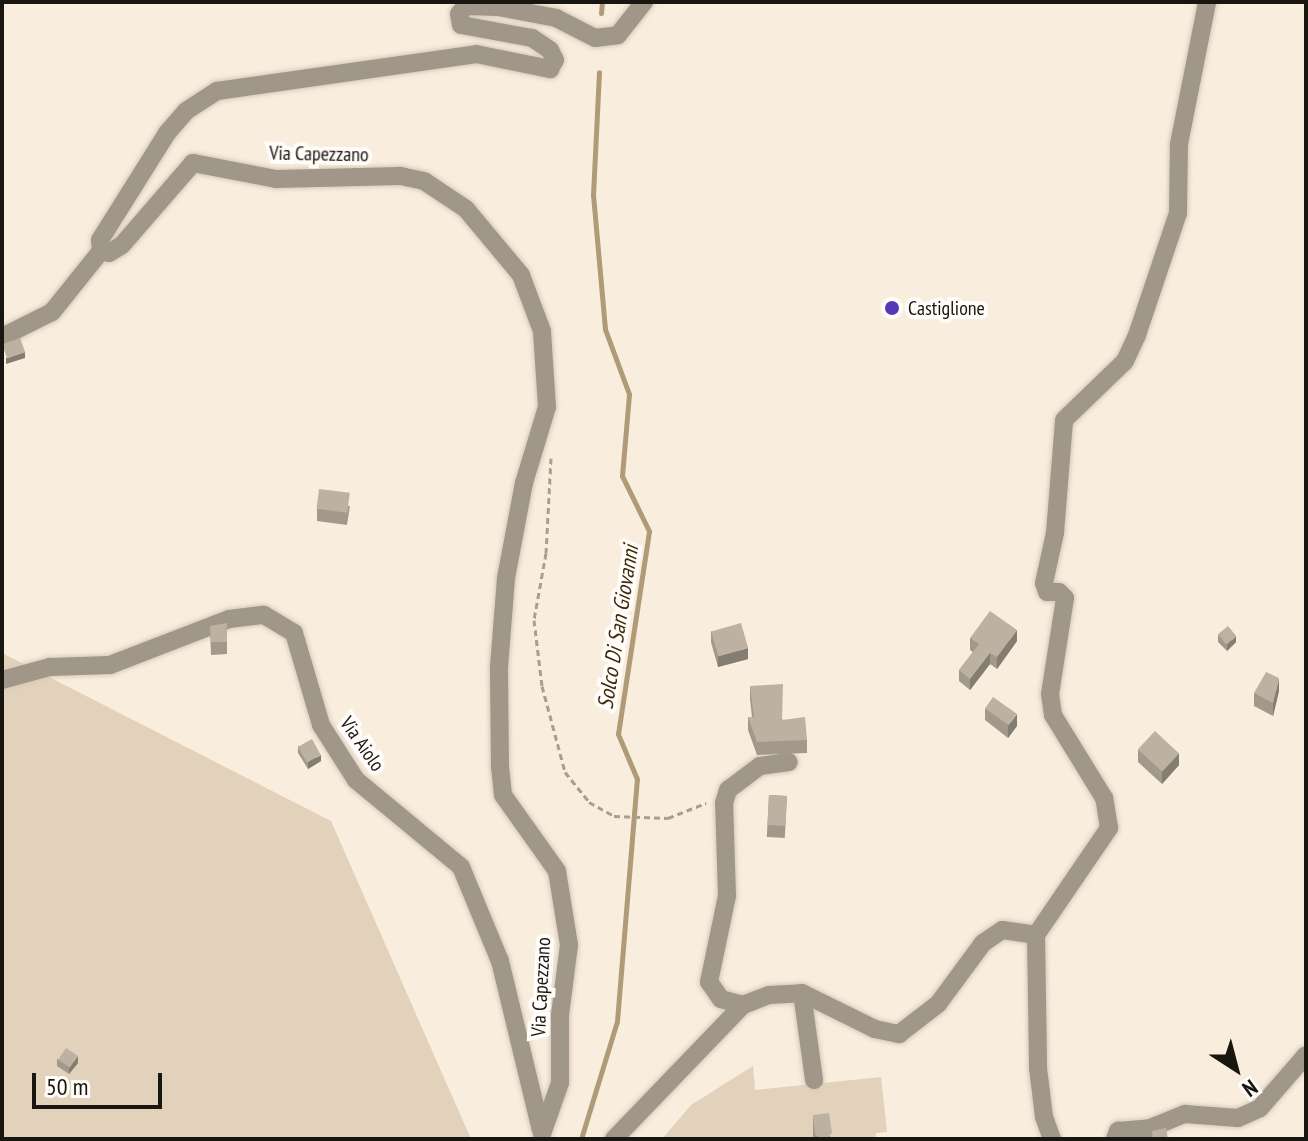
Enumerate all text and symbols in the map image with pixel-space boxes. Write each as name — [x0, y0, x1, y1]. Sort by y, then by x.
street label: Via Capezzano — [269, 141, 369, 167]
place label: Castiglione — [908, 296, 985, 320]
marker: Castiglione — [883, 299, 901, 317]
water label: Solco Di San Giovanni — [592, 543, 644, 711]
street label: Via Aiolo — [335, 712, 389, 776]
street label: Via Capezzano — [526, 937, 556, 1037]
north arrow — [1196, 1029, 1276, 1109]
scale bar — [36, 1057, 166, 1107]
text: 50 m — [46, 1071, 88, 1102]
text: N — [1237, 1074, 1263, 1103]

